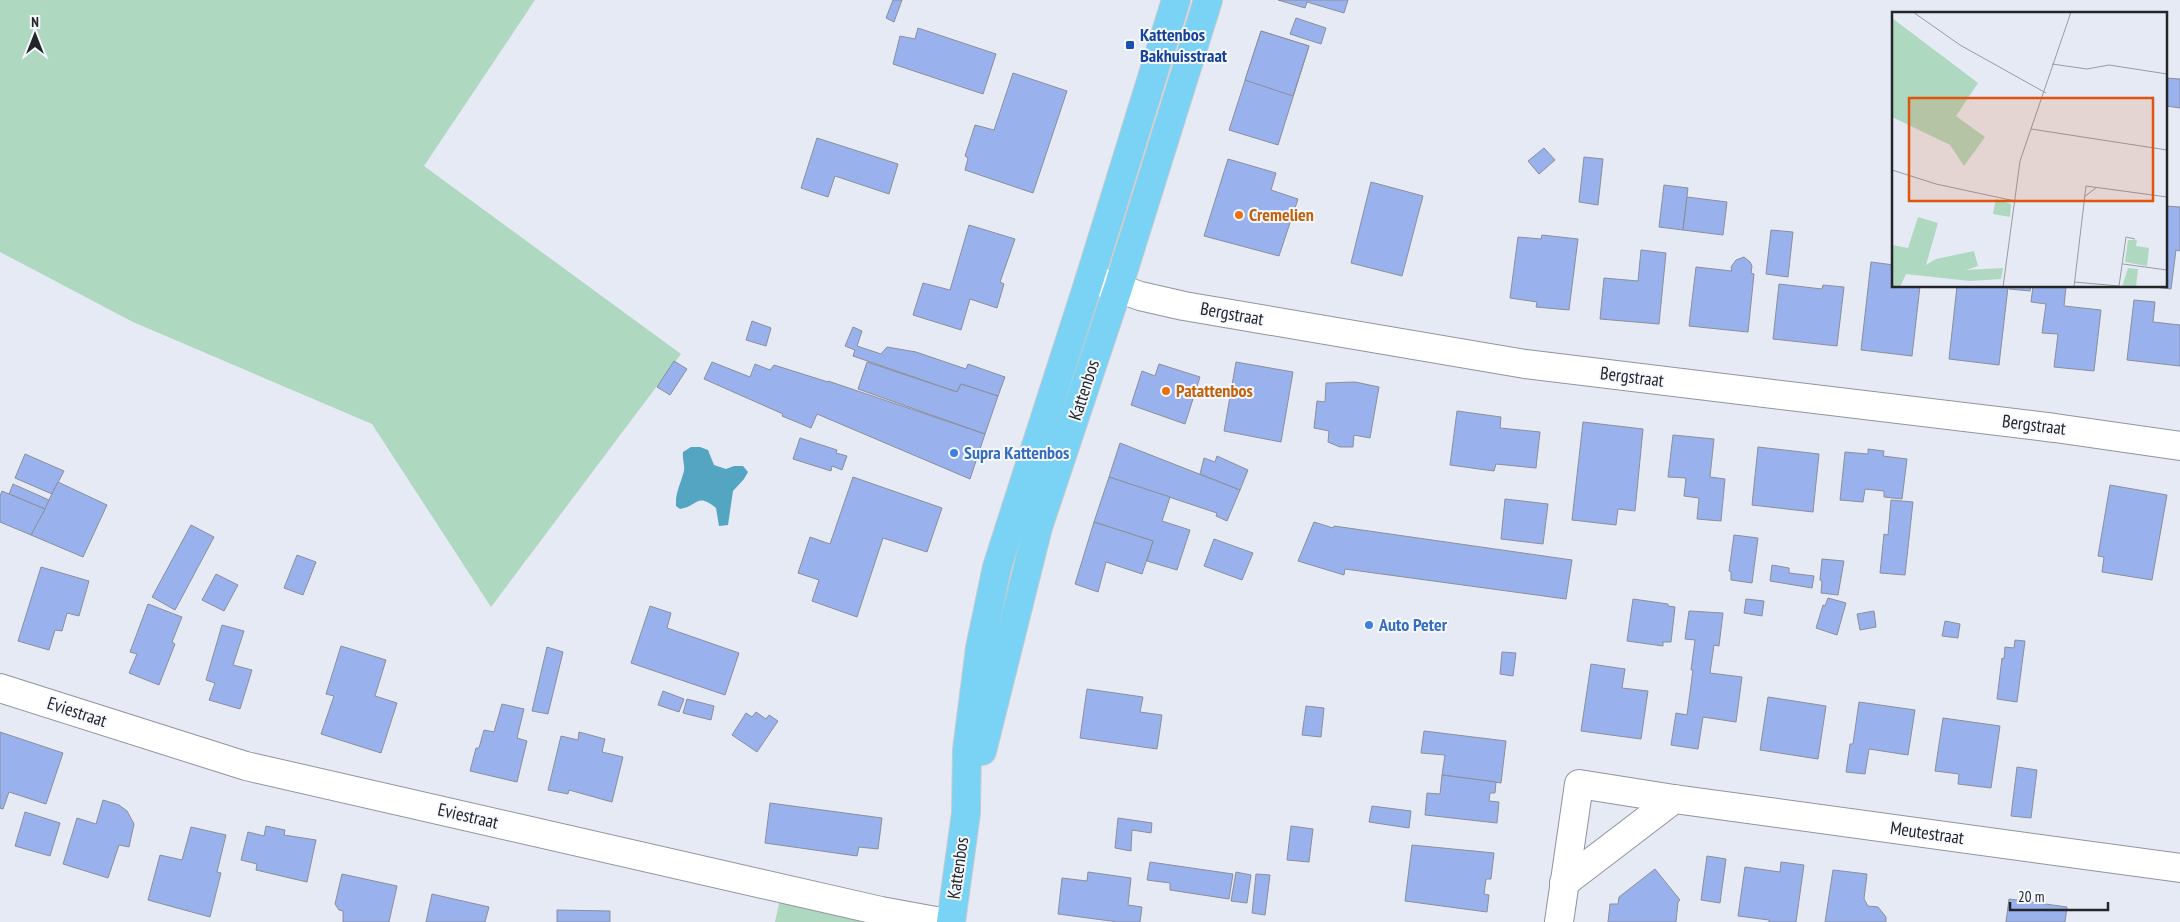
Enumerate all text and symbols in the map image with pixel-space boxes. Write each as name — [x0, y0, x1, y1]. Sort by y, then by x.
north arrow — [10, 10, 60, 60]
inset map — [1892, 12, 2168, 288]
text: N — [31, 13, 39, 31]
place label: Kattenbos Bakhuisstraat — [1140, 23, 1228, 67]
marker: Kattenbos Bakhuisstraat — [1124, 39, 1136, 51]
place label: Cremelien — [1249, 203, 1314, 226]
marker: Cremelien — [1233, 209, 1245, 221]
street label: Bergstraat — [1199, 297, 1266, 330]
street label: Kattenbos — [1063, 357, 1104, 423]
street label: Bergstraat — [1599, 361, 1665, 392]
place label: Patattenbos — [1176, 379, 1253, 402]
marker: Patattenbos — [1160, 385, 1172, 397]
street label: Bergstraat — [2001, 409, 2067, 440]
place label: Supra Kattenbos — [964, 441, 1069, 464]
marker: Supra Kattenbos — [948, 447, 960, 459]
place label: Auto Peter — [1378, 613, 1448, 636]
marker: Auto Peter — [1363, 619, 1375, 631]
street label: Eviestraat — [44, 691, 110, 732]
street label: Eviestraat — [436, 797, 501, 834]
street label: Meutestraat — [1889, 816, 1965, 849]
street label: Kattenbos — [942, 835, 973, 900]
scale bar — [2010, 880, 2108, 912]
text: 20 m — [2018, 887, 2044, 906]

